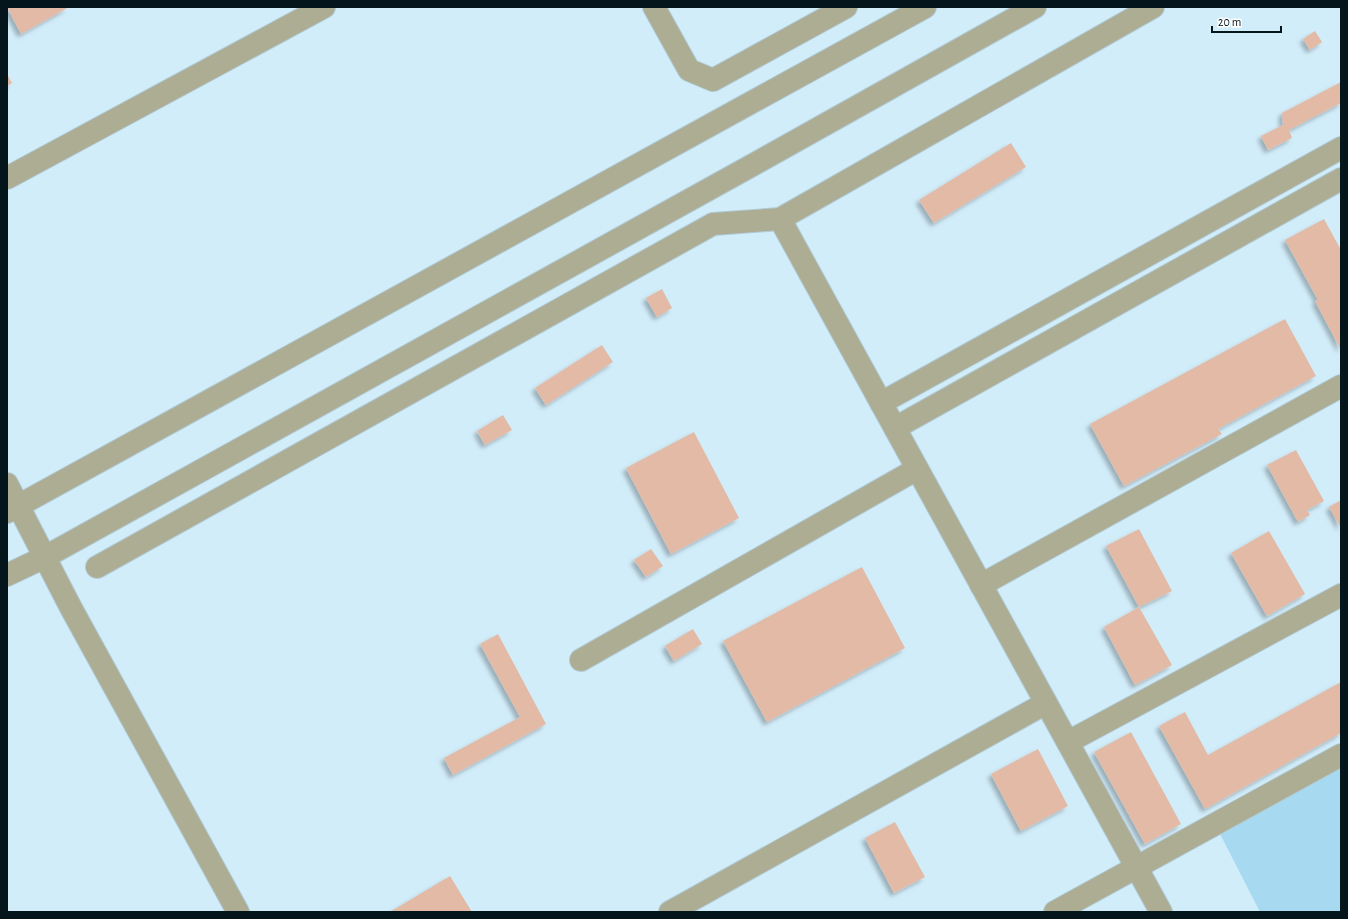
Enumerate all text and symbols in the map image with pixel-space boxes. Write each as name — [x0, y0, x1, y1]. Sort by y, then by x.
scale bar — [1212, 8, 1281, 34]
text: 20 m — [1218, 16, 1241, 28]

